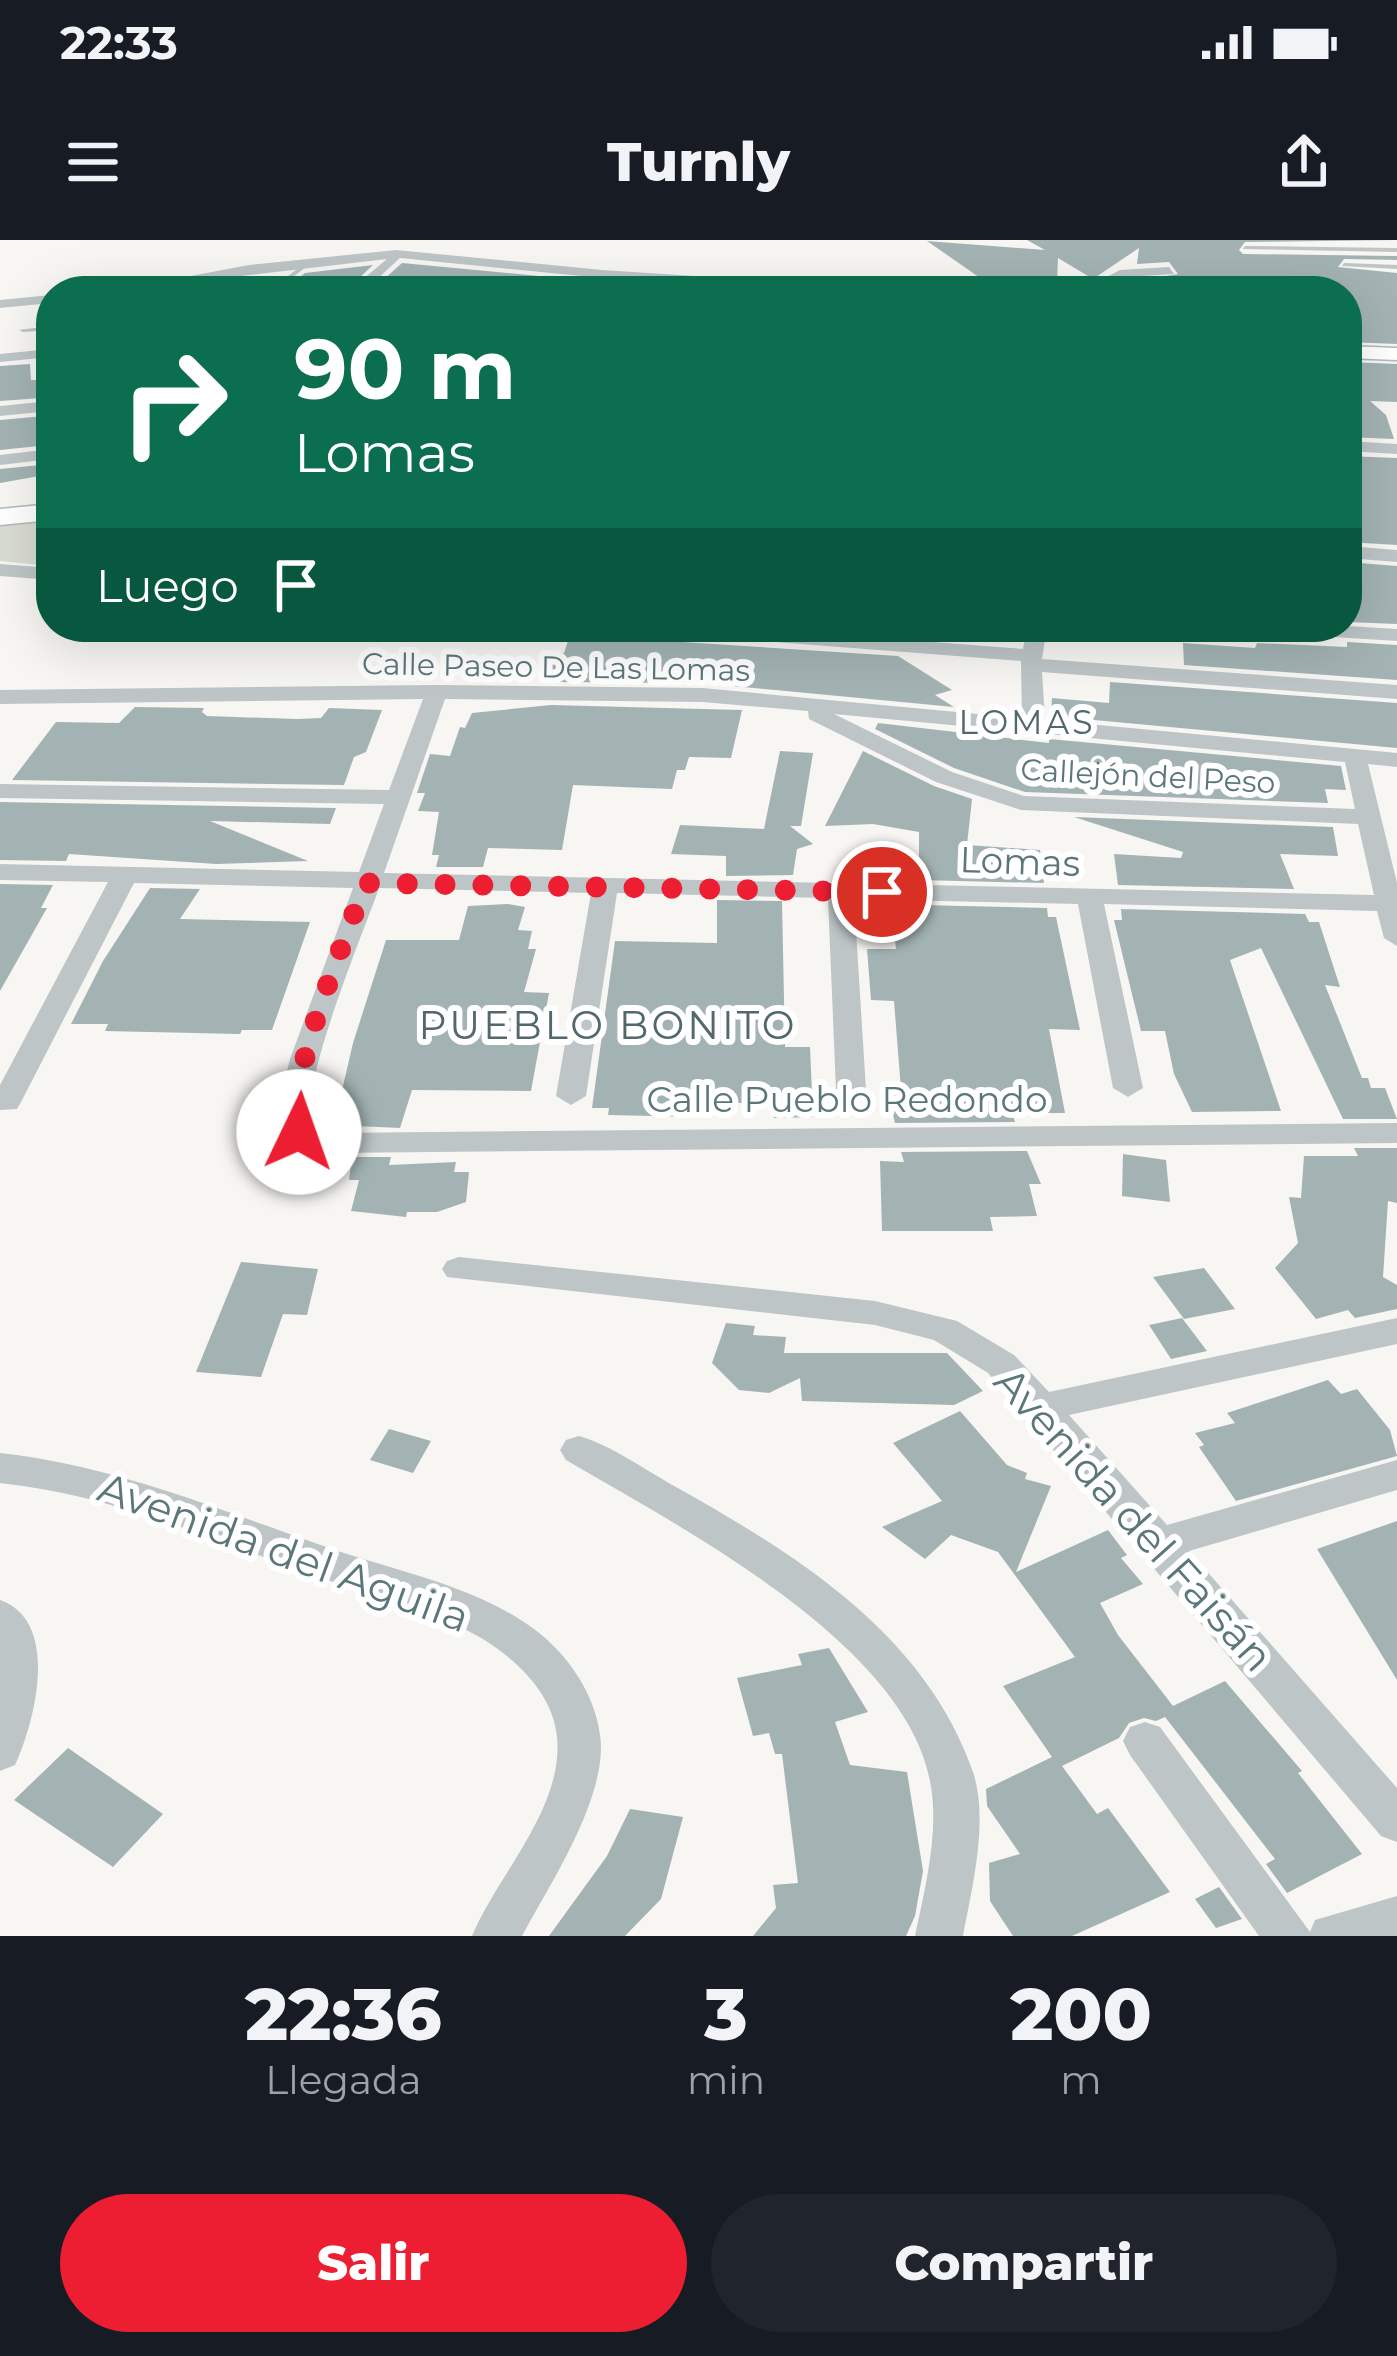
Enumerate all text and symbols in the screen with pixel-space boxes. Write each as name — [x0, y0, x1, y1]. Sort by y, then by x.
text: 22:33 — [60, 15, 178, 70]
icon: menu — [60, 129, 126, 195]
text: Turnly — [607, 129, 790, 195]
icon: share — [1271, 129, 1337, 195]
text: 90 m — [294, 318, 516, 420]
icon: right — [96, 324, 252, 480]
text: Lomas — [294, 420, 475, 486]
icon: arrive — [263, 552, 329, 618]
text: Luego — [96, 558, 239, 613]
street label: Calle Paseo De Las Lomas — [362, 645, 750, 689]
district label: LOMAS — [958, 702, 1096, 742]
street label: Callejón del Peso — [1020, 751, 1276, 801]
street label: Lomas — [959, 837, 1081, 885]
pin — [831, 841, 933, 943]
icon: arrive — [849, 859, 915, 925]
district label: PUEBLO BONITO — [419, 1001, 797, 1049]
position arrow — [236, 1069, 362, 1195]
street label: Calle Pueblo Redondo — [647, 1077, 1047, 1121]
street label: Avenida del Faisán — [984, 1356, 1284, 1682]
street label: Avenida del Aguila — [91, 1461, 477, 1643]
text: 22:36 — [245, 1970, 442, 2058]
text: 3 — [704, 1970, 748, 2058]
text: 200 — [1010, 1970, 1152, 2058]
text: Llegada — [265, 2056, 422, 2104]
text: min — [687, 2056, 765, 2104]
text: m — [1060, 2056, 1102, 2104]
button: Salir — [60, 2194, 687, 2332]
button: Compartir — [711, 2194, 1337, 2332]

